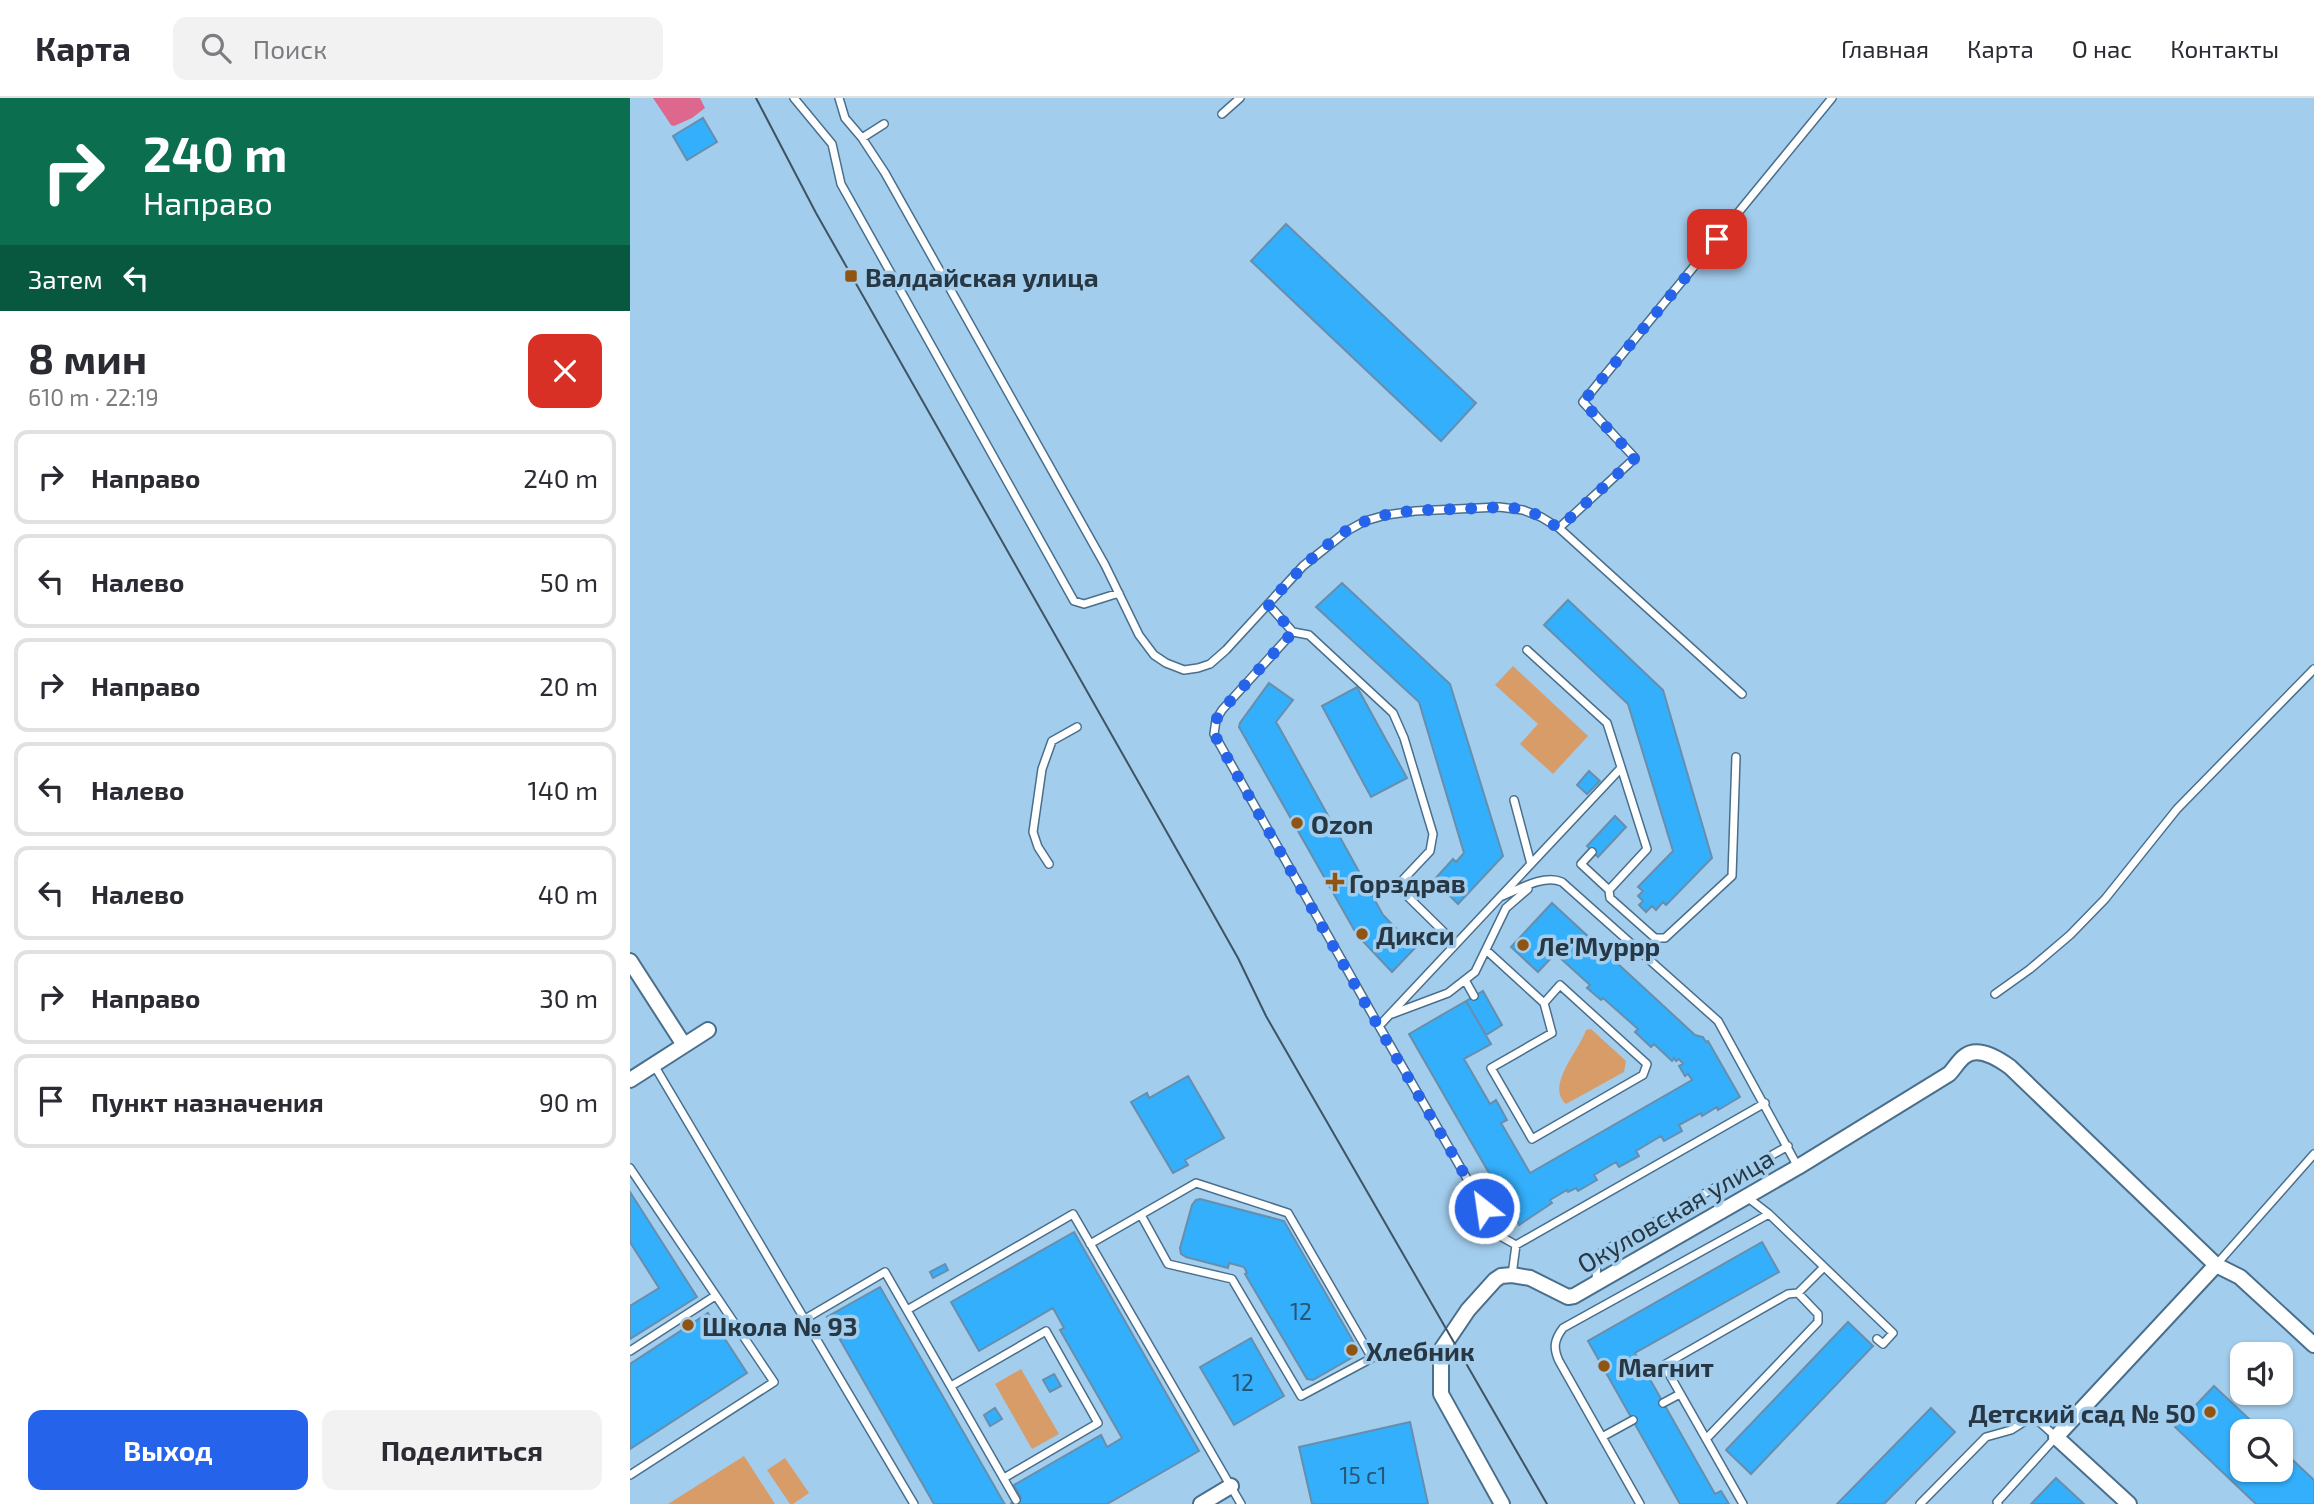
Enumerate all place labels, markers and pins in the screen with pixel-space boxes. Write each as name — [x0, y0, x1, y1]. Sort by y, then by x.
pin — [1687, 209, 1747, 269]
place label: Валдайская улица — [865, 261, 1099, 292]
marker: Валдайская улица — [843, 268, 859, 284]
place label: Ozon — [1311, 808, 1373, 839]
marker: Ozon — [1289, 815, 1305, 831]
place label: Горздрав — [1349, 867, 1466, 898]
marker: Горздрав — [1327, 874, 1343, 890]
place label: Дикси — [1376, 919, 1455, 950]
marker: Дикси — [1354, 926, 1370, 942]
place label: Ле'Муррр — [1537, 930, 1660, 961]
marker: Ле'Муррр — [1515, 937, 1531, 953]
place label: Школа № 93 — [702, 1310, 858, 1341]
marker: Школа № 93 — [680, 1317, 696, 1333]
place label: Хлебник — [1366, 1335, 1475, 1366]
marker: Хлебник — [1344, 1342, 1360, 1358]
place label: Магнит — [1618, 1351, 1714, 1382]
marker: Магнит — [1596, 1358, 1612, 1374]
place label: Детский сад № 50 — [1968, 1397, 2196, 1428]
marker: Детский сад № 50 — [2202, 1404, 2218, 1420]

